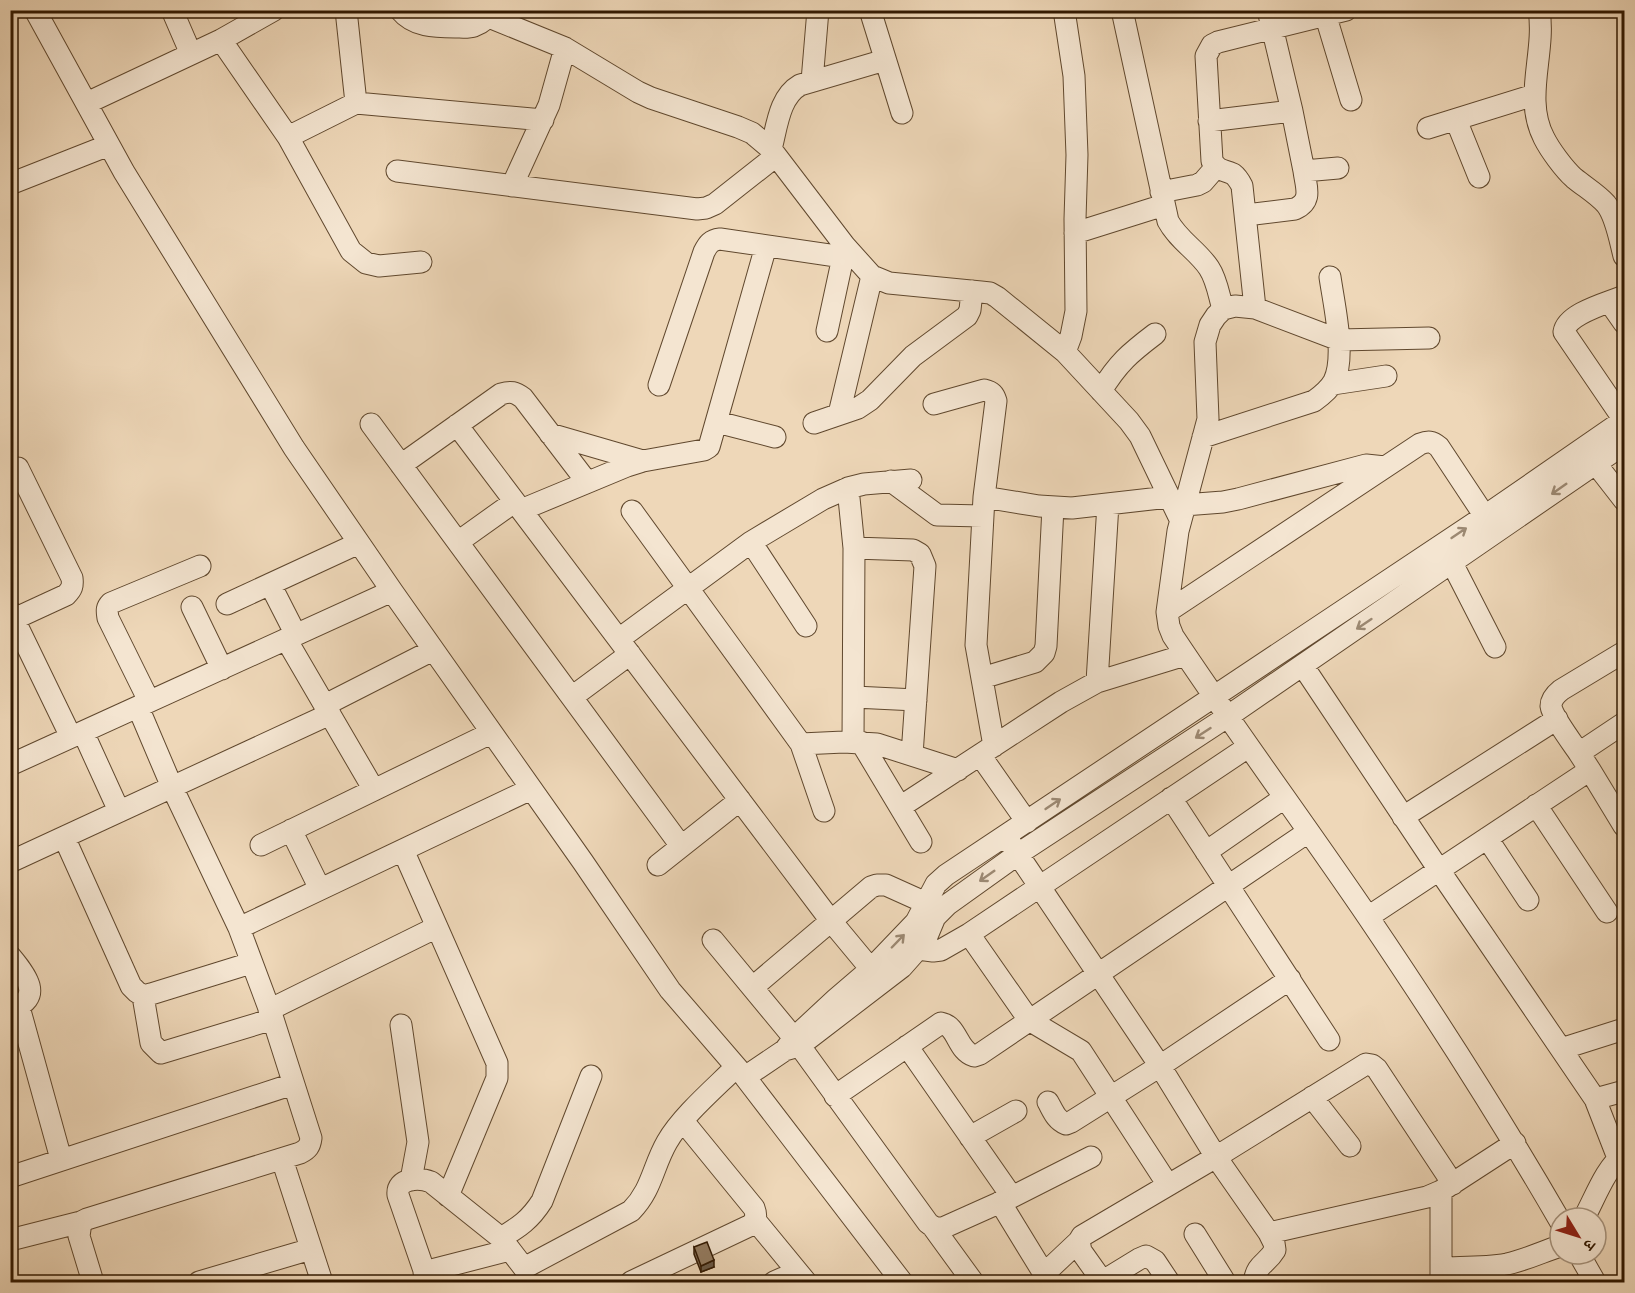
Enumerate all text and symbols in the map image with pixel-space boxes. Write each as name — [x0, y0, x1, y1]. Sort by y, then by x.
one-way arrow — [1551, 483, 1568, 495]
one-way arrow — [1451, 527, 1467, 539]
one-way arrow — [1355, 617, 1372, 630]
one-way arrow — [1195, 727, 1211, 739]
one-way arrow — [1044, 798, 1060, 810]
one-way arrow — [980, 870, 996, 882]
one-way arrow — [891, 934, 905, 949]
north arrow — [1548, 1206, 1608, 1266]
text: उ — [1578, 1234, 1600, 1255]

